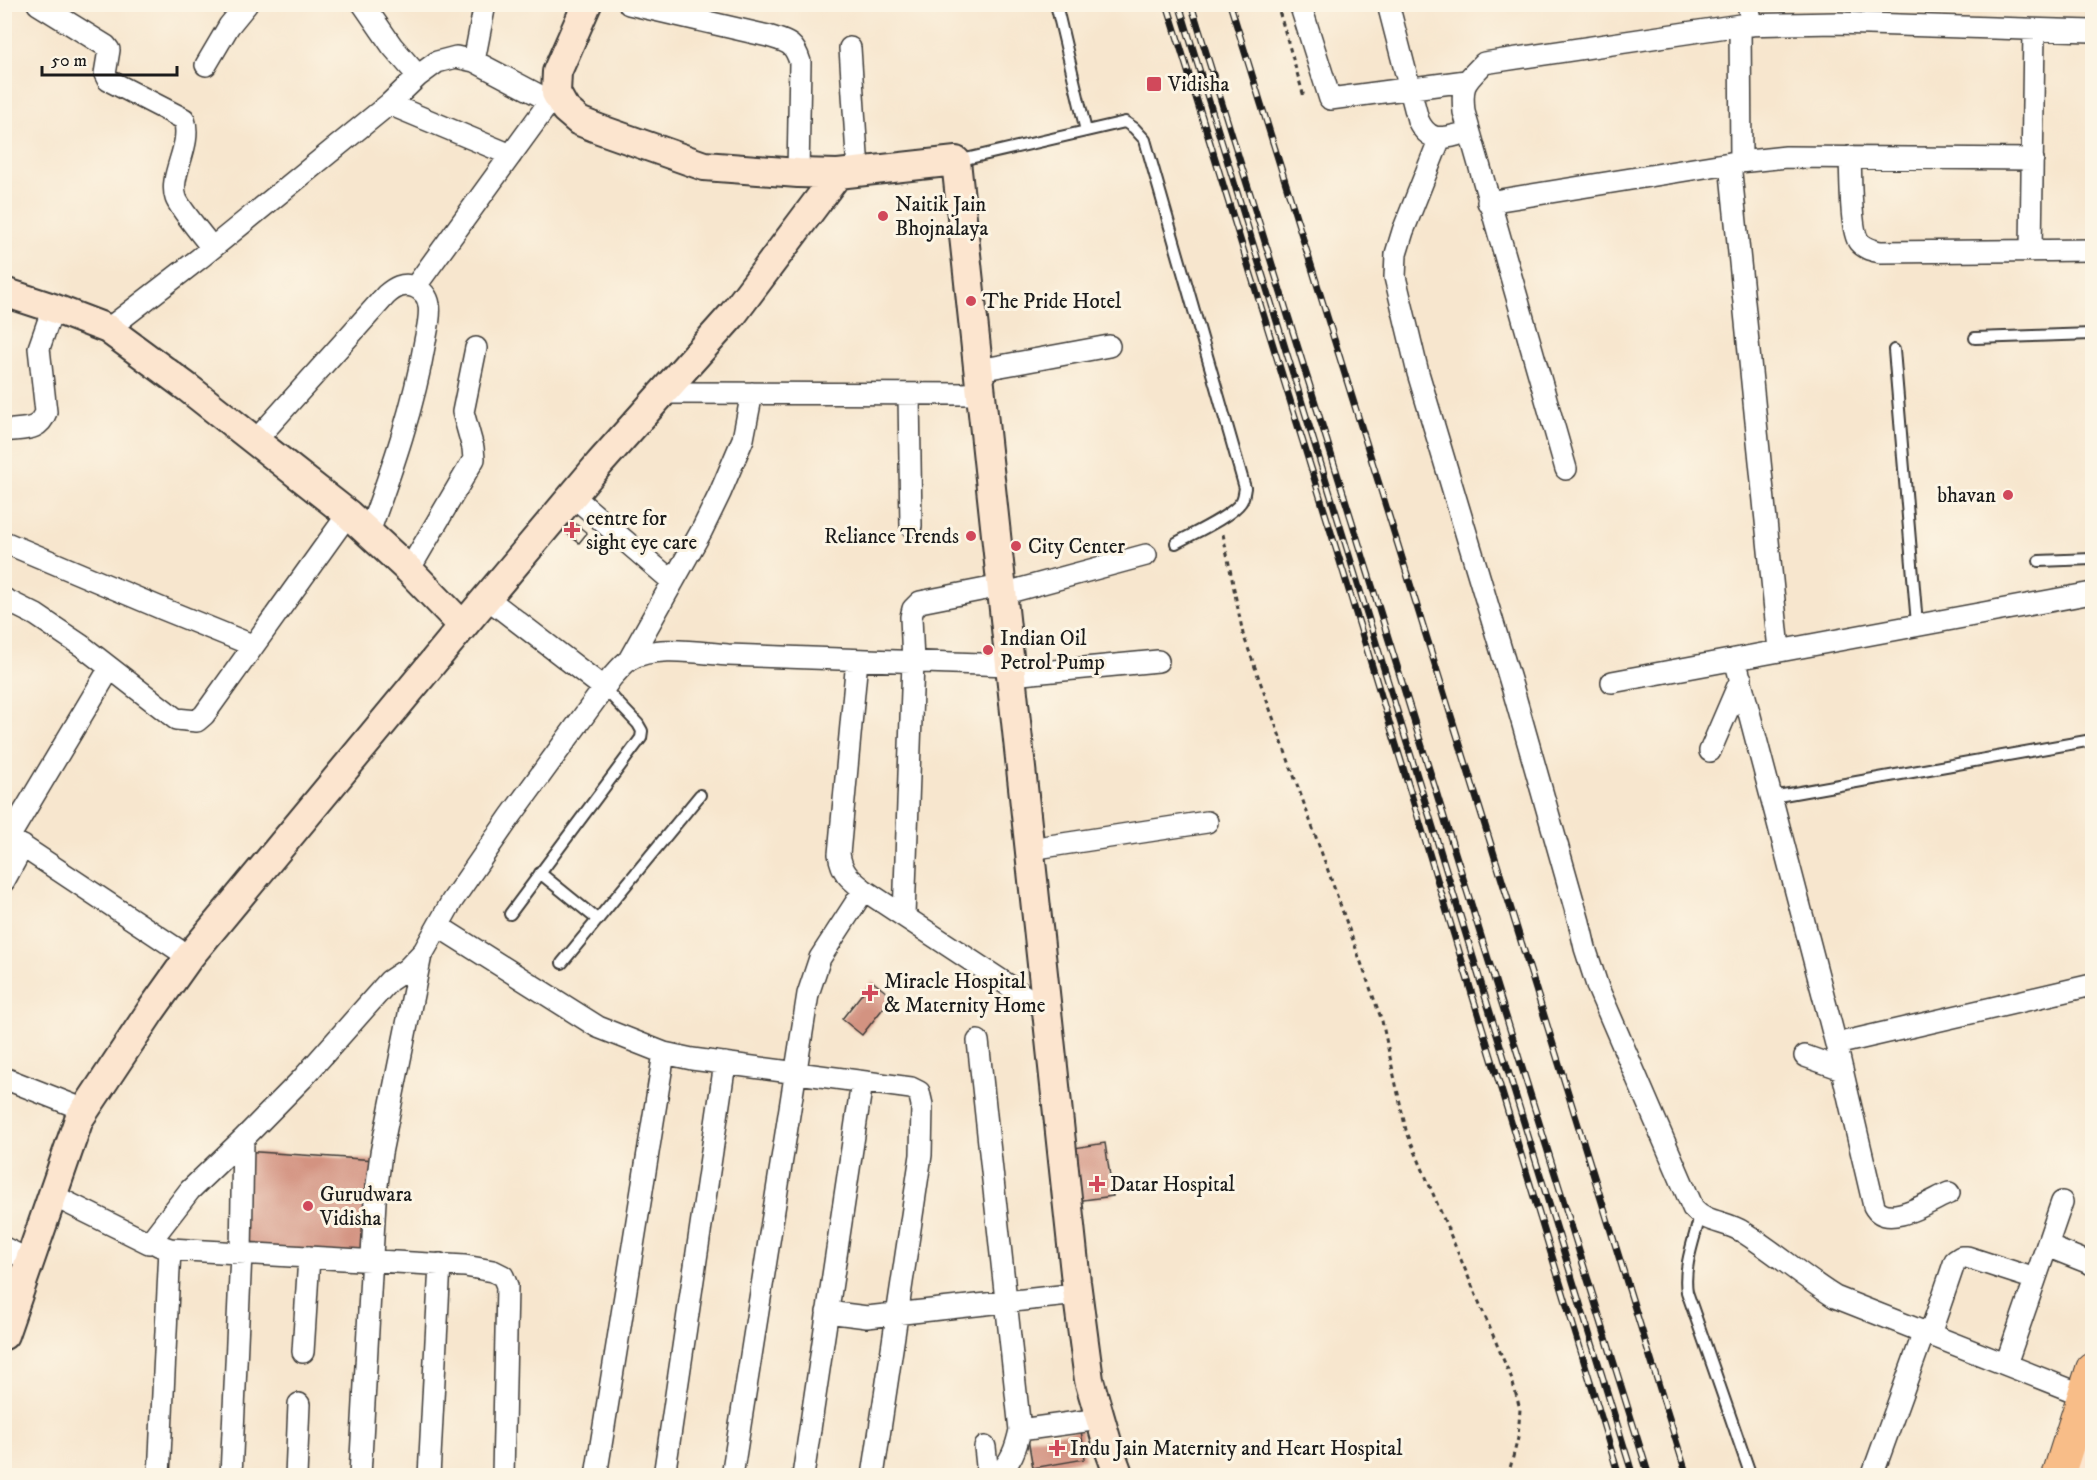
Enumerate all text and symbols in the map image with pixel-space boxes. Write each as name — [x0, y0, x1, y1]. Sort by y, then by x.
scale bar — [42, 39, 177, 77]
text: 50 m — [51, 50, 87, 72]
place label: Vidisha — [1167, 72, 1229, 98]
marker: Vidisha — [1145, 75, 1163, 93]
place label: Naitik Jain Bhojnalaya — [895, 192, 988, 242]
marker: Naitik Jain Bhojnalaya — [876, 209, 890, 223]
place label: The Pride Hotel — [983, 289, 1122, 315]
marker: The Pride Hotel — [964, 294, 978, 308]
place label: bhavan — [1937, 483, 1996, 509]
marker: bhavan — [2001, 488, 2015, 502]
place label: centre for sight eye care — [586, 506, 697, 556]
marker: centre for sight eye care — [563, 521, 581, 539]
place label: Reliance Trends — [824, 524, 959, 550]
marker: Reliance Trends — [964, 529, 978, 543]
place label: City Center — [1028, 534, 1125, 560]
marker: City Center — [1009, 539, 1023, 553]
place label: Indian Oil Petrol Pump — [1000, 626, 1105, 676]
marker: Indian Oil Petrol Pump — [981, 643, 995, 657]
place label: Miracle Hospital & Maternity Home — [884, 969, 1046, 1019]
marker: Miracle Hospital & Maternity Home — [861, 984, 879, 1002]
place label: Datar Hospital — [1110, 1172, 1236, 1198]
marker: Datar Hospital — [1088, 1175, 1106, 1193]
place label: Gurudwara Vidisha — [319, 1182, 412, 1232]
marker: Gurudwara Vidisha — [301, 1199, 315, 1213]
place label: Indu Jain Maternity and Heart Hospital — [1070, 1436, 1403, 1462]
marker: Indu Jain Maternity and Heart Hospital — [1048, 1439, 1066, 1457]

